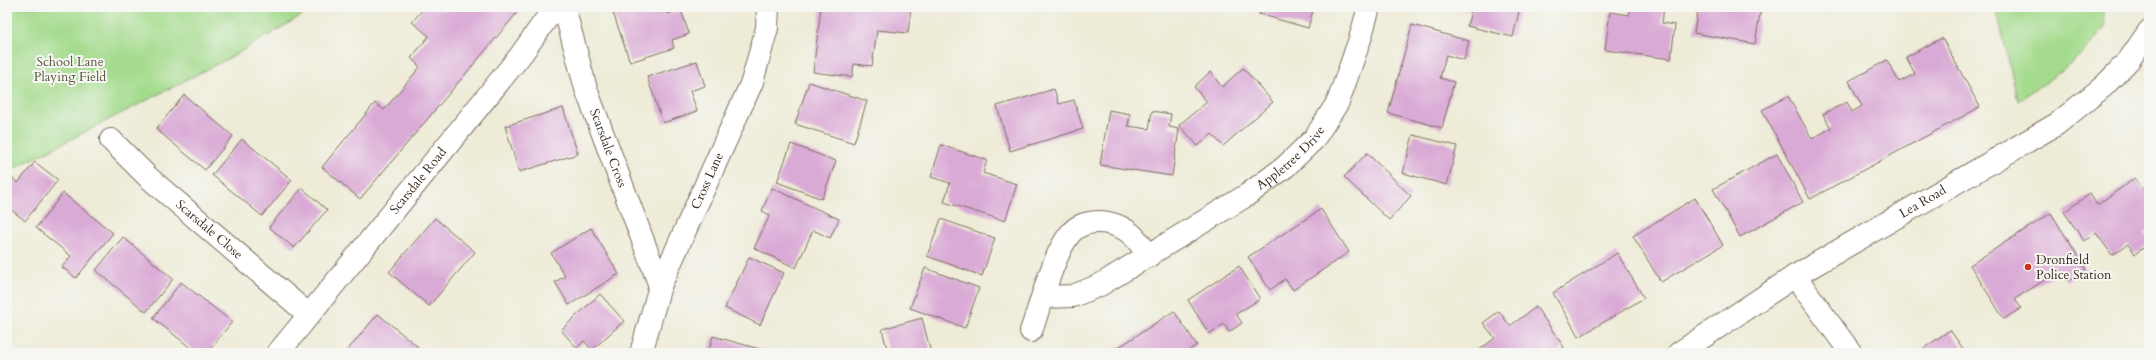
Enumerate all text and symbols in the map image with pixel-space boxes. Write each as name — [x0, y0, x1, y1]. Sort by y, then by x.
park label: School Lane Playing Field — [34, 53, 106, 86]
street label: Scarsdale Cross — [585, 106, 631, 190]
street label: Appletree Drive — [1253, 122, 1329, 194]
street label: Scarsdale Road — [386, 144, 451, 218]
street label: Cross Lane — [687, 149, 728, 212]
street label: Lea Road — [1896, 181, 1950, 223]
street label: Scarsdale Close — [172, 196, 247, 263]
place label: Dronfield Police Station — [2036, 251, 2112, 284]
marker: Dronfield Police Station — [2023, 262, 2033, 272]

